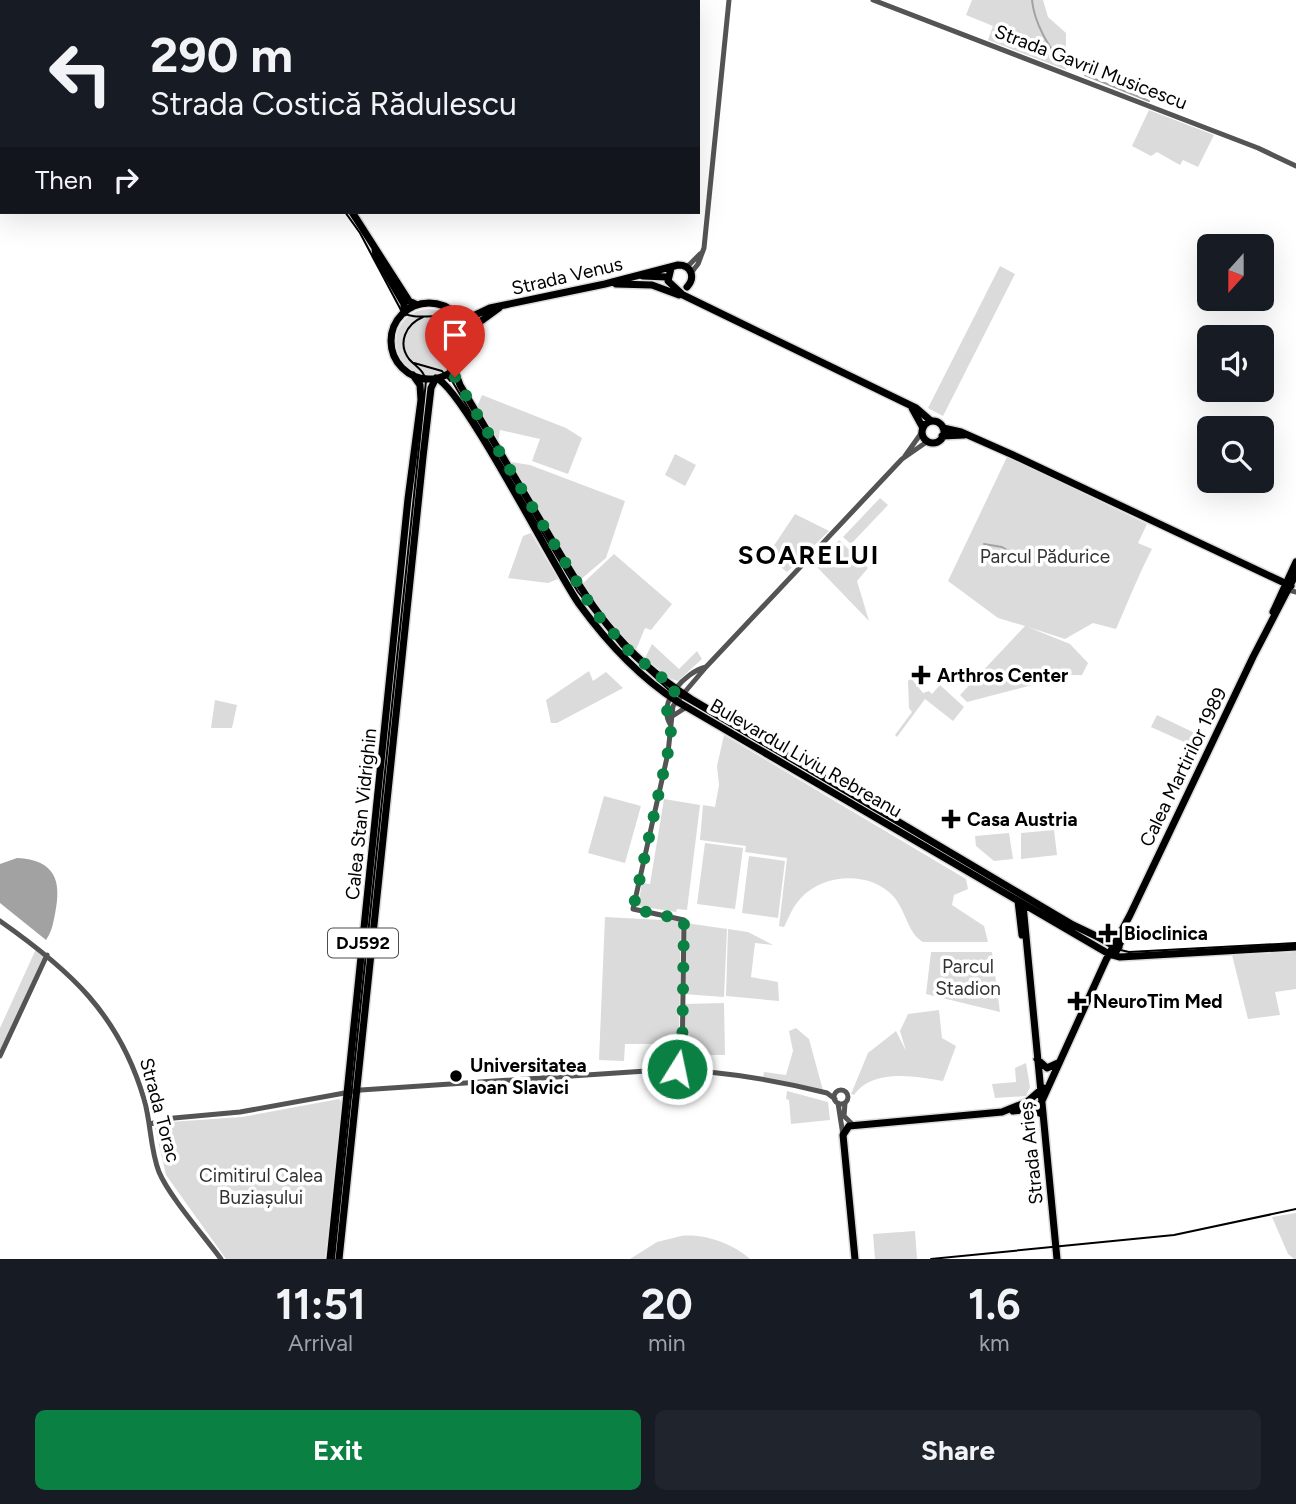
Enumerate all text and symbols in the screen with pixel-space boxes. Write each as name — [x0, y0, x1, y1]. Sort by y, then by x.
street label: Strada Gavril Musicescu — [991, 20, 1191, 114]
text: 290 m — [150, 25, 293, 84]
icon: left — [35, 28, 126, 119]
text: Strada Costică Rădulescu — [150, 85, 517, 123]
icon: right — [107, 161, 145, 199]
text: Then — [35, 164, 93, 196]
north arrow — [1197, 234, 1274, 312]
map controls — [1197, 234, 1274, 493]
street label: Strada Venus — [509, 252, 625, 300]
pin — [425, 305, 485, 377]
icon: arrive — [436, 316, 474, 354]
button: sound — [1197, 325, 1274, 402]
button: search — [1197, 416, 1274, 493]
district label: SOARELUI — [738, 539, 880, 571]
park label: Parcul Pădurice — [980, 545, 1110, 568]
place label: Arthros Center — [937, 664, 1068, 687]
marker: Arthros Center — [911, 665, 931, 685]
street label: Calea Martirilor 1989 — [1134, 684, 1232, 850]
street label: Bulevardul Liviu Rebreanu — [706, 694, 906, 822]
street label: Calea Stan Vidrighin — [341, 727, 381, 901]
place label: Casa Austria — [967, 808, 1078, 831]
marker: Casa Austria — [941, 809, 961, 829]
place label: Bioclinica — [1124, 922, 1208, 945]
marker: Bioclinica — [1098, 923, 1118, 943]
road number: DJ592 — [328, 928, 398, 958]
park label: Parcul Stadion — [935, 955, 1001, 1000]
place label: NeuroTim Med — [1093, 990, 1223, 1013]
marker: NeuroTim Med — [1067, 991, 1087, 1011]
position arrow — [640, 1032, 714, 1106]
place label: Universitatea Ioan Slavici — [470, 1054, 587, 1099]
street label: Strada Torac — [135, 1055, 185, 1165]
marker: Universitatea Ioan Slavici — [448, 1068, 464, 1084]
street label: Strada Arieș — [1014, 1100, 1048, 1206]
park label: Cimitirul Calea Buziașului — [199, 1164, 323, 1209]
text: 11:51 — [275, 1279, 366, 1330]
text: 20 — [641, 1279, 693, 1330]
text: 1.6 — [968, 1279, 1021, 1330]
text: Arrival — [288, 1329, 353, 1357]
text: min — [648, 1329, 686, 1357]
text: km — [979, 1329, 1010, 1357]
button: Exit — [35, 1410, 641, 1490]
button: Share — [655, 1410, 1261, 1490]

